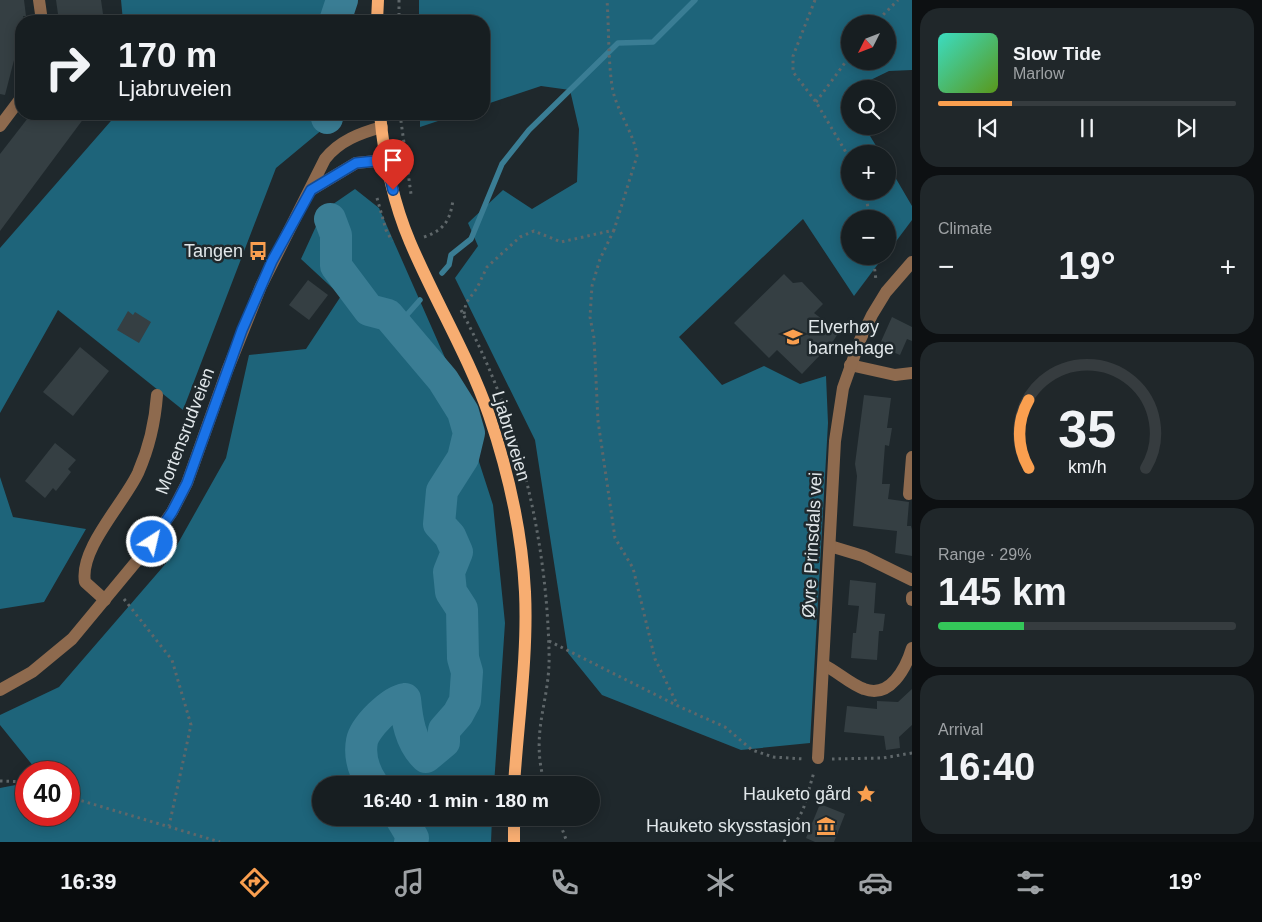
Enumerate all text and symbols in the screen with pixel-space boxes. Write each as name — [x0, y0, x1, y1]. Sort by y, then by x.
north arrow — [841, 15, 896, 70]
map controls — [841, 15, 896, 265]
icon: right — [35, 35, 100, 100]
text: 170 m — [118, 35, 217, 74]
text: Slow Tide — [1013, 43, 1101, 64]
text: Marlow — [1013, 65, 1065, 82]
text: Ljabruveien — [118, 76, 232, 101]
button: search — [841, 80, 896, 135]
icon: previous — [974, 114, 1002, 142]
icon: pause — [1073, 114, 1101, 142]
icon: next — [1172, 114, 1200, 142]
pin — [372, 139, 414, 190]
button: + — [841, 145, 896, 200]
icon: arrive — [379, 146, 407, 174]
button: − — [841, 210, 896, 265]
text: Climate — [938, 220, 992, 237]
bus stop icon: Tangen — [247, 240, 269, 262]
place label: Tangen — [184, 241, 243, 261]
text: 19° — [1058, 245, 1116, 287]
text: − — [938, 251, 954, 282]
text: + — [1220, 251, 1236, 282]
place label: Elverhøy barnehage — [808, 317, 894, 358]
school or university icon: Elverhøy barnehage — [782, 326, 804, 348]
street label: Mortensrudveien — [152, 365, 218, 497]
street label: Ljabruveien — [488, 389, 534, 483]
text: 35 — [1058, 400, 1116, 458]
text: km/h — [1068, 457, 1106, 477]
street label: Øvre Prinsdals vei — [798, 472, 826, 618]
position arrow — [125, 515, 177, 567]
text: Range · 29% — [938, 546, 1031, 563]
text: 145 km — [938, 571, 1067, 613]
text: Arrival — [938, 721, 983, 738]
text: 16:40 — [938, 746, 1035, 788]
speed limit sign: 40 — [15, 761, 80, 826]
place icon: Hauketo gård — [855, 783, 877, 805]
place label: Hauketo gård — [743, 784, 851, 804]
text: 16:40 · 1 min · 180 m — [363, 790, 549, 811]
museum icon: Hauketo skysstasjon — [815, 815, 837, 837]
place label: Hauketo skysstasjon — [646, 816, 811, 836]
icon: directions — [237, 865, 272, 900]
icon: music — [392, 865, 427, 900]
icon: phone — [547, 865, 582, 900]
icon: climate — [703, 865, 738, 900]
icon: car — [858, 865, 893, 900]
icon: filters — [1013, 865, 1048, 900]
text: 16:39 — [60, 869, 116, 894]
text: 19° — [1169, 869, 1202, 894]

